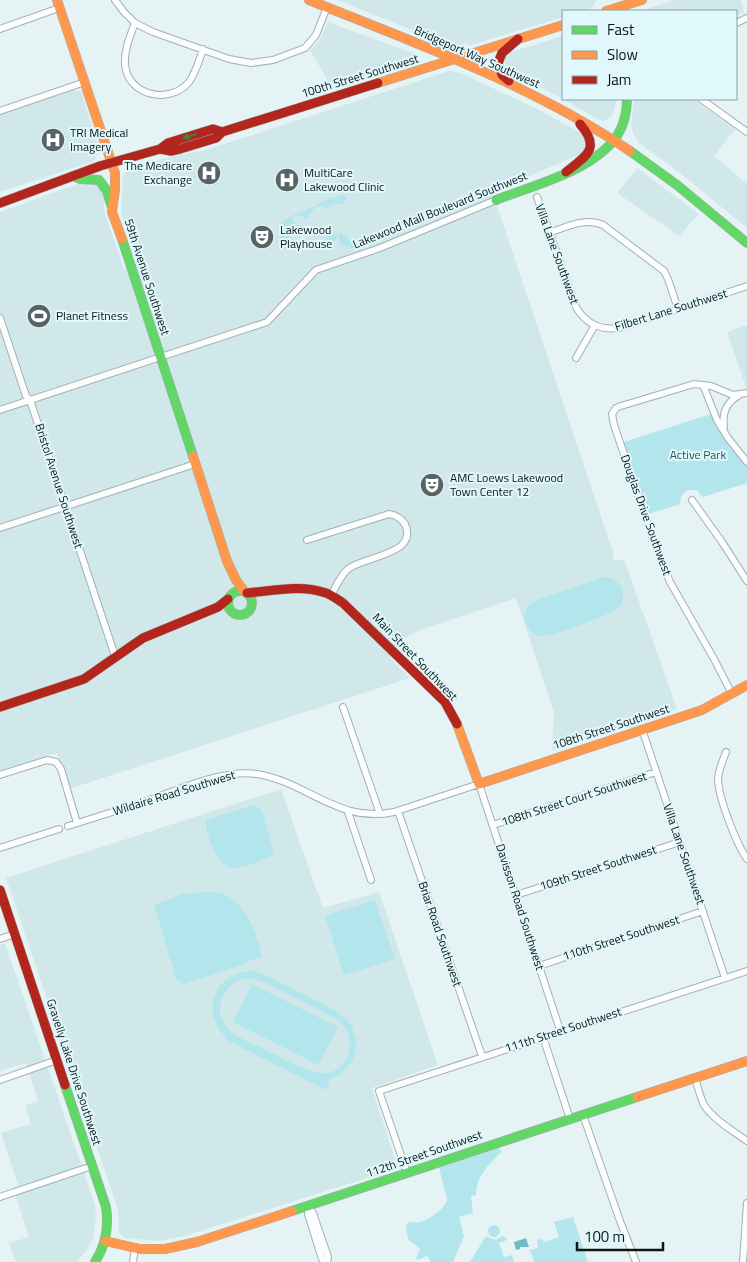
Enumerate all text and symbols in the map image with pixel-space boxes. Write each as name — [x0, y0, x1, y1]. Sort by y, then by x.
legend — [562, 10, 737, 100]
text: Fast — [607, 18, 635, 41]
street label: Bridgeport Way Southwest — [411, 20, 544, 93]
text: Slow — [607, 43, 638, 66]
street label: 100th Street Southwest — [299, 48, 422, 102]
text: Jam — [607, 68, 631, 91]
place label: TRI Medical Imagery — [70, 123, 128, 156]
hospital icon: TRI Medical Imagery — [40, 127, 66, 153]
one-way arrow — [182, 132, 197, 140]
place label: The Medicare Exchange — [124, 156, 192, 189]
hospital icon: The Medicare Exchange — [196, 160, 222, 186]
place label: MultiCare Lakewood Clinic — [304, 163, 384, 196]
street label: Lakewood Mall Boulevard Southwest — [350, 165, 531, 253]
hospital icon: MultiCare Lakewood Clinic — [274, 167, 300, 193]
street label: Villa Lane Southwest — [531, 201, 585, 307]
street label: 59th Avenue Southwest — [120, 216, 176, 338]
place label: Lakewood Playhouse — [280, 220, 332, 253]
theatre icon: Lakewood Playhouse — [249, 224, 275, 250]
street label: Filbert Lane Southwest — [612, 283, 730, 336]
sports icon: Planet Fitness — [26, 303, 52, 329]
place label: Planet Fitness — [56, 306, 128, 325]
street label: Bristol Avenue Southwest — [30, 421, 89, 552]
park label: Active Park — [670, 445, 726, 464]
street label: Douglas Drive Southwest — [616, 452, 677, 579]
place label: AMC Loews Lakewood Town Center 12 — [450, 468, 563, 501]
theatre icon: AMC Loews Lakewood Town Center 12 — [419, 472, 445, 498]
street label: Main Street Southwest — [368, 608, 463, 706]
street label: 108th Street Southwest — [550, 698, 672, 754]
street label: Wildaire Road Southwest — [110, 765, 238, 820]
street label: 108th Street Court Southwest — [499, 766, 650, 831]
street label: Villa Lane Southwest — [658, 801, 711, 908]
street label: 109th Street Southwest — [537, 839, 659, 895]
street label: Davisson Road Southwest — [491, 841, 550, 973]
street label: Briar Road Southwest — [414, 879, 468, 990]
street label: 110th Street Southwest — [560, 909, 682, 965]
street label: Gravelly Lake Drive Southwest — [42, 996, 107, 1148]
street label: 111th Street Southwest — [502, 1001, 624, 1057]
street label: 112th Street Southwest — [363, 1124, 485, 1182]
scale bar — [577, 1220, 663, 1252]
text: 100 m — [584, 1225, 625, 1248]

